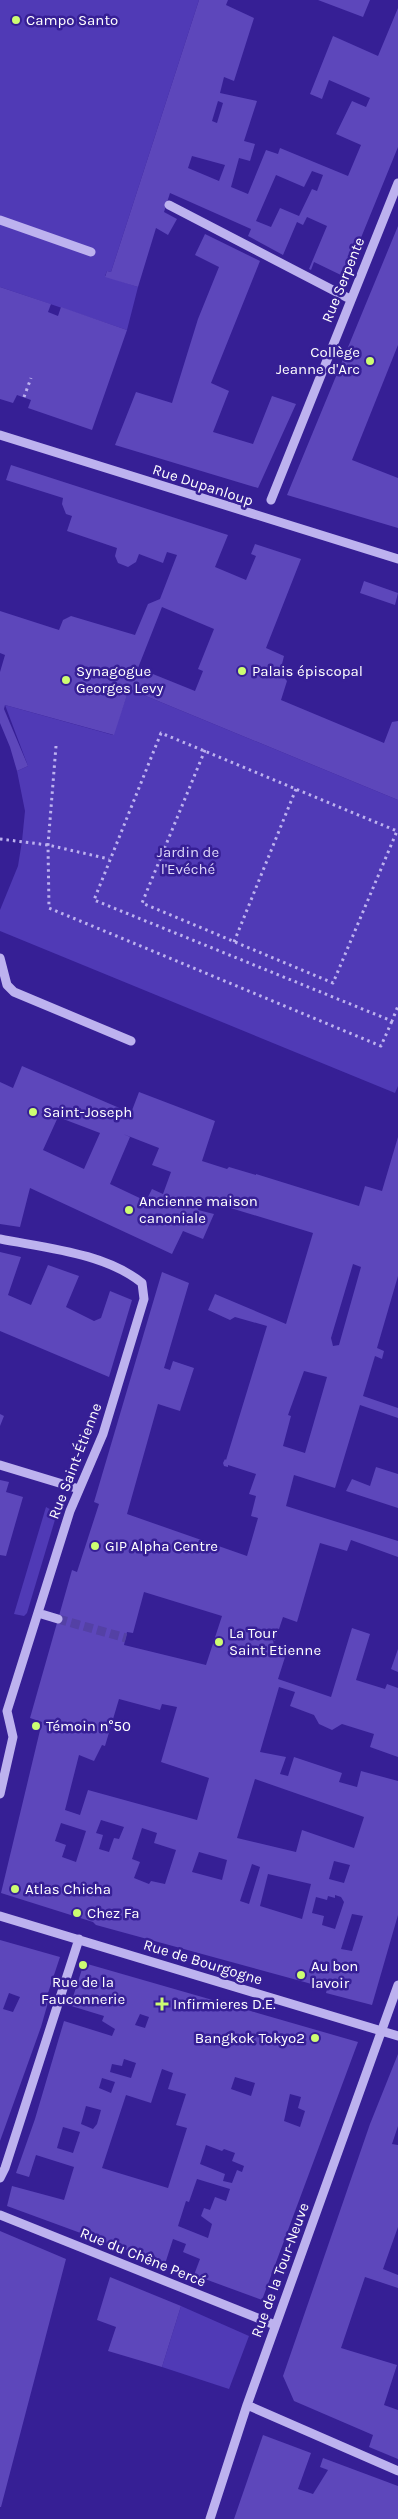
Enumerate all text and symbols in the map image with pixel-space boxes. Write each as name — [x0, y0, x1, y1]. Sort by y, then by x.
place label: Campo Santo — [26, 11, 118, 29]
marker: Campo Santo — [10, 14, 22, 26]
street label: Rue Serpente — [318, 235, 368, 325]
place label: Collège Jeanne d'Arc — [276, 343, 360, 378]
marker: Collège Jeanne d'Arc — [364, 355, 376, 367]
street label: Rue Dupanloup — [150, 460, 256, 510]
place label: Synagogue Georges Levy — [76, 662, 164, 697]
place label: Palais épiscopal — [252, 662, 363, 680]
marker: Palais épiscopal — [236, 665, 248, 677]
marker: Synagogue Georges Levy — [60, 674, 72, 686]
park label: Jardin de l'Evéché — [157, 843, 219, 878]
place label: Saint-Joseph — [43, 1103, 132, 1121]
marker: Saint-Joseph — [27, 1106, 39, 1118]
place label: Ancienne maison canoniale — [139, 1192, 258, 1227]
marker: Ancienne maison canoniale — [123, 1204, 135, 1216]
street label: Rue Saint-Étienne — [45, 1400, 105, 1522]
place label: GIP Alpha Centre — [105, 1537, 218, 1555]
marker: GIP Alpha Centre — [89, 1540, 101, 1552]
place label: La Tour Saint Etienne — [229, 1624, 321, 1659]
marker: La Tour Saint Etienne — [213, 1636, 225, 1648]
place label: Témoin n°50 — [46, 1717, 131, 1735]
marker: Témoin n°50 — [30, 1720, 42, 1732]
place label: Atlas Chicha — [25, 1880, 111, 1898]
marker: Atlas Chicha — [9, 1883, 21, 1895]
place label: Chez Fa — [87, 1904, 139, 1922]
marker: Chez Fa — [71, 1907, 83, 1919]
street label: Rue de Bourgogne — [141, 1935, 265, 1989]
place label: Au bon lavoir — [311, 1957, 358, 1992]
marker: Rue de la Fauconnerie — [77, 1959, 89, 1971]
marker: Au bon lavoir — [295, 1969, 307, 1981]
place label: Rue de la Fauconnerie — [41, 1973, 125, 2008]
place label: Infirmieres D.E. — [173, 1995, 276, 2013]
marker: Infirmieres D.E. — [155, 1997, 169, 2011]
place label: Bangkok Tokyo2 — [195, 2029, 305, 2047]
marker: Bangkok Tokyo2 — [309, 2032, 321, 2044]
street label: Rue de la Tour-Neuve — [247, 2200, 313, 2340]
street label: Rue du Chêne Percé — [77, 2224, 209, 2290]

